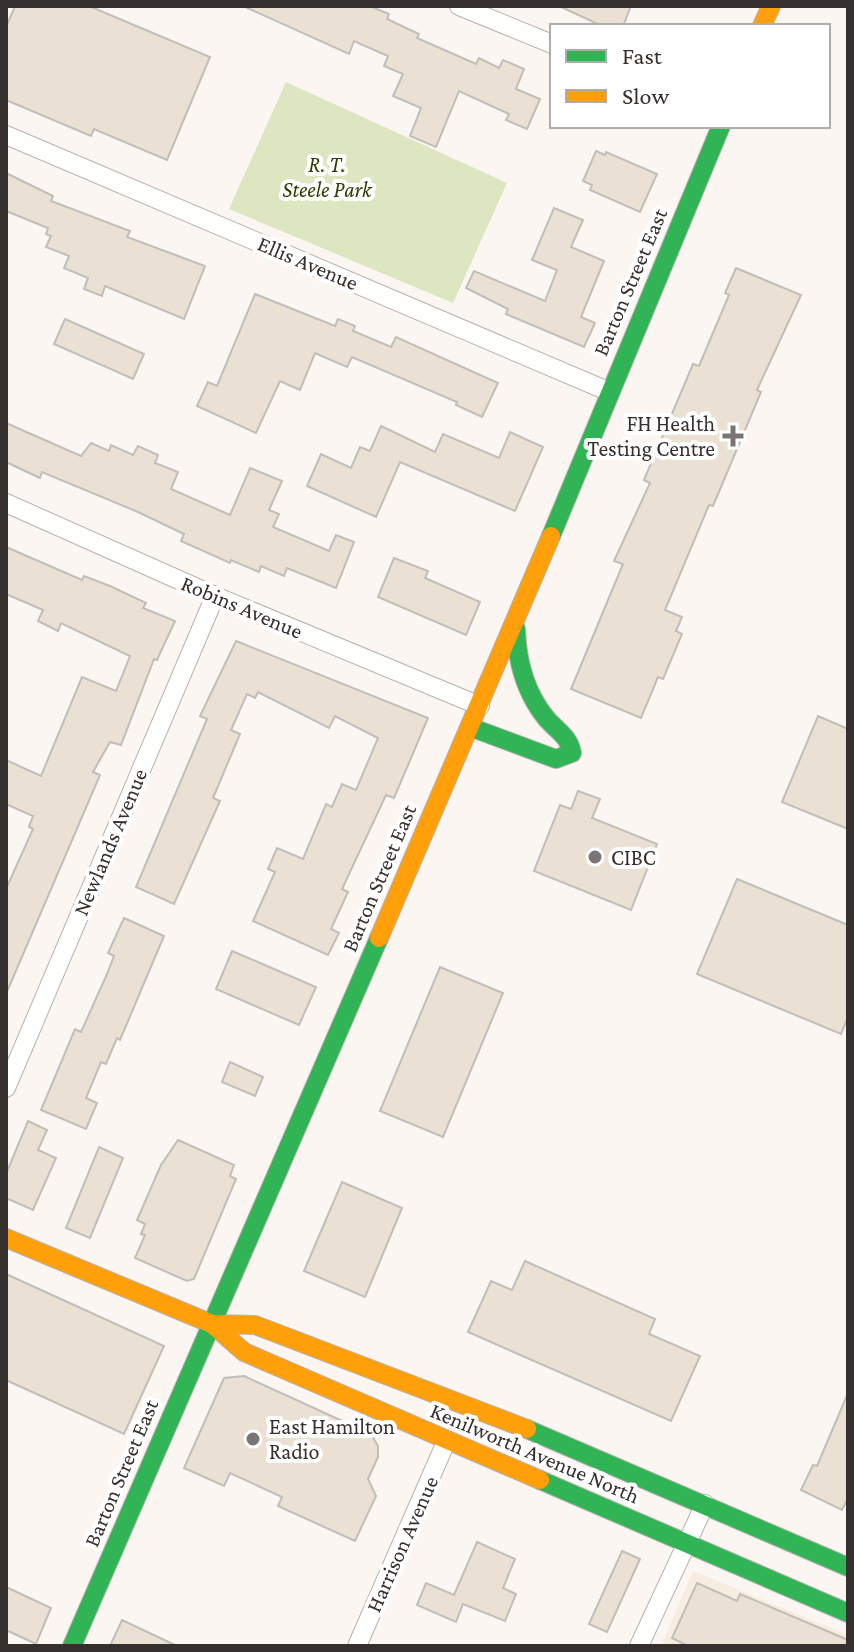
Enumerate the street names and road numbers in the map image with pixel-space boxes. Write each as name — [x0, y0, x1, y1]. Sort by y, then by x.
street label: Barton Street East — [588, 204, 673, 359]
street label: Ellis Avenue — [254, 231, 362, 295]
street label: Robins Avenue — [178, 570, 306, 644]
street label: Newlands Avenue — [68, 765, 152, 919]
street label: Barton Street East — [337, 800, 422, 955]
street label: Barton Street East — [79, 1395, 164, 1550]
street label: Kenilworth Avenue North — [427, 1398, 643, 1508]
street label: Harrison Avenue — [361, 1472, 443, 1616]

